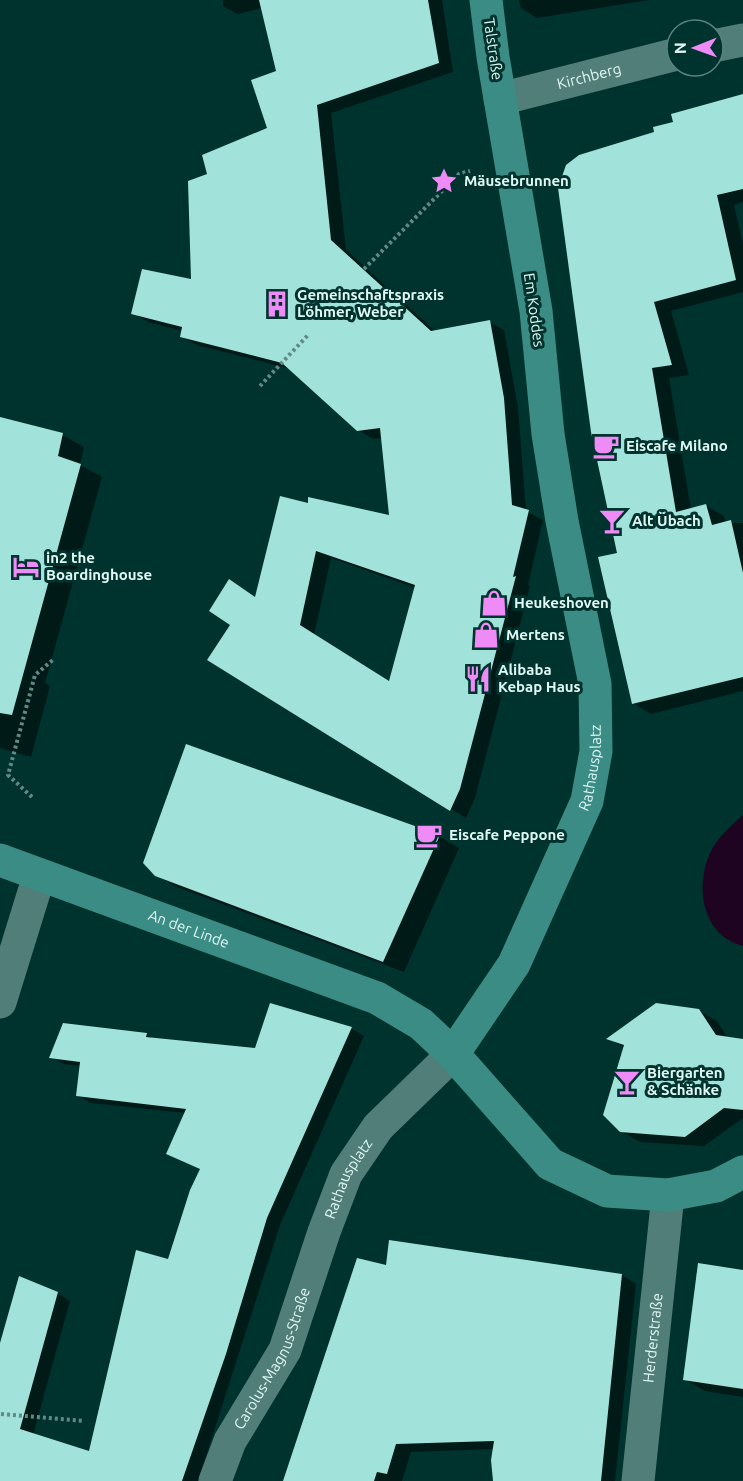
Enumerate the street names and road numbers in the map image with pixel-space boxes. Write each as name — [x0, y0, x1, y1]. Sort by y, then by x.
street label: Talstraße — [481, 17, 506, 81]
street label: Kirchberg — [555, 60, 623, 92]
street label: Em Koddes — [521, 272, 548, 348]
street label: Rathausplatz — [575, 724, 604, 814]
street label: An der Linde — [146, 906, 232, 951]
street label: Rathausplatz — [321, 1135, 375, 1221]
street label: Carolus-Magnus-Straße — [230, 1285, 313, 1432]
street label: Herderstraße — [639, 1292, 666, 1384]

